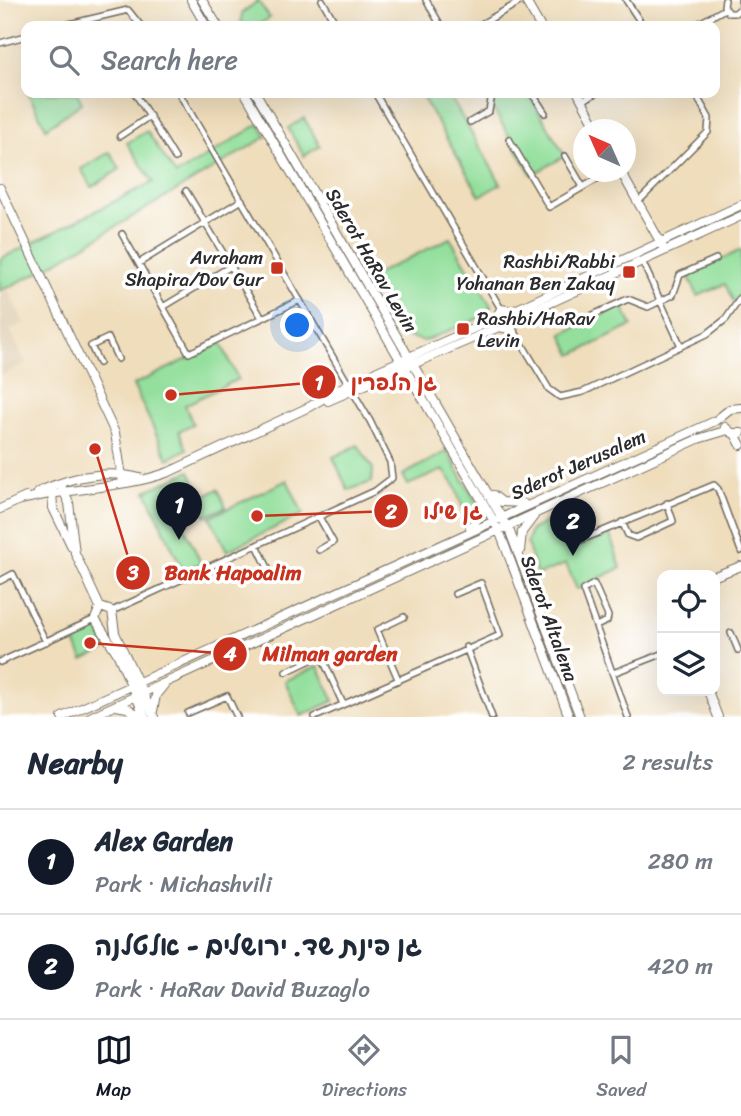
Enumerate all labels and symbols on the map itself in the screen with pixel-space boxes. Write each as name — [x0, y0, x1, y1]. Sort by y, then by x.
north arrow — [573, 119, 636, 182]
street label: Sderot HaRav Levin — [317, 182, 426, 339]
place label: Avraham Shapira/Dov Gur — [125, 241, 264, 296]
place label: Rashbi/Rabbi Yohanan Ben Zakay — [457, 245, 616, 300]
marker: Avraham Shapira/Dov Gur — [269, 260, 285, 276]
marker: Rashbi/Rabbi Yohanan Ben Zakay — [621, 264, 637, 280]
place label: Rashbi/HaRav Levin — [477, 302, 596, 357]
your location — [280, 308, 314, 342]
marker: Rashbi/HaRav Levin — [455, 321, 471, 337]
callout: גן הלפרין — [302, 361, 451, 403]
text: 1 — [314, 364, 324, 402]
text: גן הלפרין — [351, 364, 438, 402]
street label: Sderot Jerusalem — [505, 420, 652, 509]
pin: 1 — [156, 482, 202, 540]
callout: גן שילו — [374, 490, 496, 532]
text: 2 — [384, 493, 397, 531]
text: גן שילו — [423, 493, 483, 531]
pin: 2 — [550, 498, 596, 556]
street label: Sderot Altalena — [511, 550, 588, 686]
callout: Bank Hapoalim — [115, 552, 316, 594]
text: 3 — [126, 554, 139, 592]
text: Bank Hapoalim — [164, 554, 302, 592]
callout: Milman garden — [213, 633, 411, 675]
text: 4 — [222, 635, 237, 673]
text: Milman garden — [261, 635, 398, 673]

